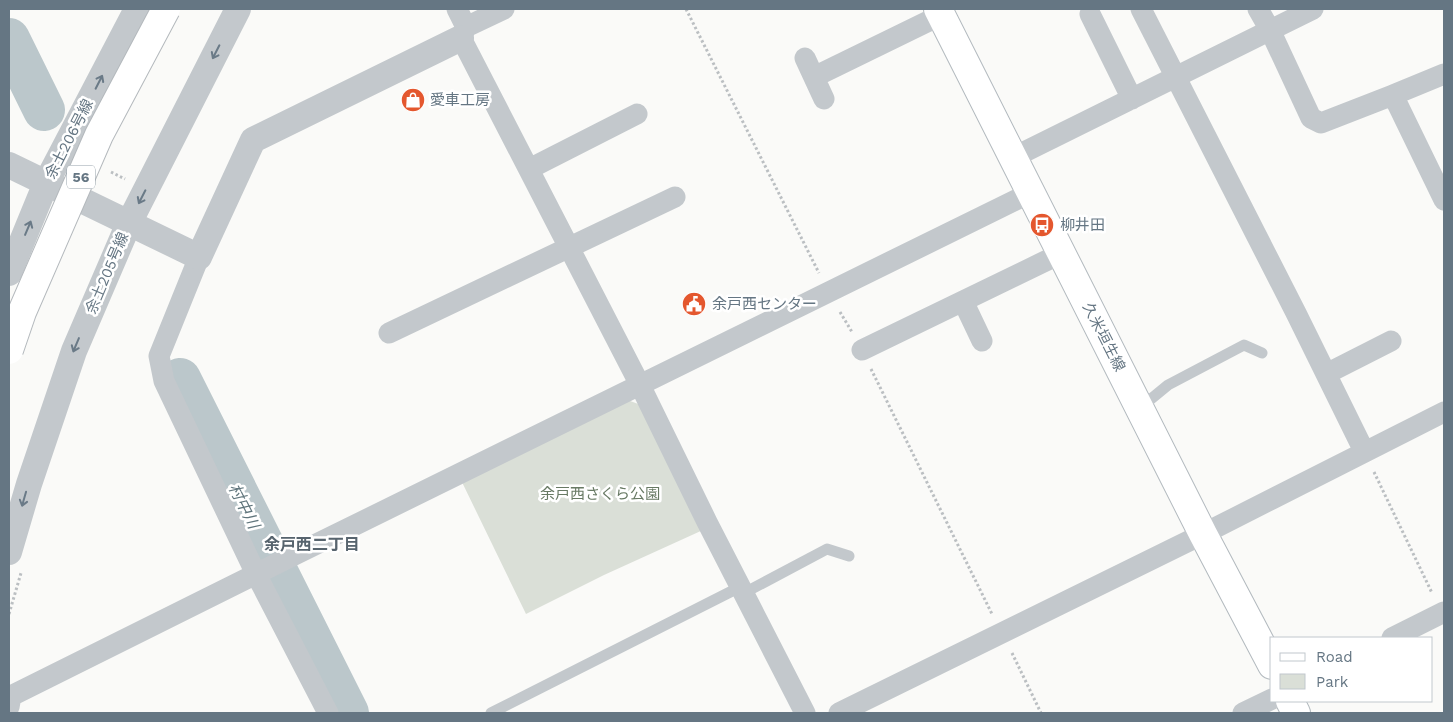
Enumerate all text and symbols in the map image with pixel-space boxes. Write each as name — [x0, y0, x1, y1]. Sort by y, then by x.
one-way arrow — [211, 44, 220, 59]
one-way arrow — [95, 75, 104, 90]
shop icon: 愛車工房 — [400, 87, 426, 113]
place label: 愛車工房 — [430, 91, 490, 109]
street label: 余土206号線 — [41, 96, 97, 182]
road number: 56 — [67, 166, 95, 188]
one-way arrow — [137, 189, 146, 204]
bus stop icon: 柳井田 — [1029, 212, 1055, 238]
place label: 柳井田 — [1060, 216, 1105, 234]
one-way arrow — [23, 221, 33, 236]
street label: 余土205号線 — [82, 230, 132, 316]
public building icon: 余戸西センター — [681, 291, 707, 317]
place label: 余戸西センター — [712, 295, 817, 313]
street label: 久米垣生線 — [1079, 299, 1129, 375]
one-way arrow — [71, 337, 81, 352]
water label: 村中川 — [225, 480, 264, 533]
park label: 余戸西さくら公園 — [540, 485, 660, 503]
one-way arrow — [19, 491, 29, 507]
district label: 余戸西二丁目 — [264, 535, 360, 554]
legend — [1270, 637, 1433, 702]
text: Road — [1316, 648, 1353, 666]
text: Park — [1316, 673, 1349, 691]

